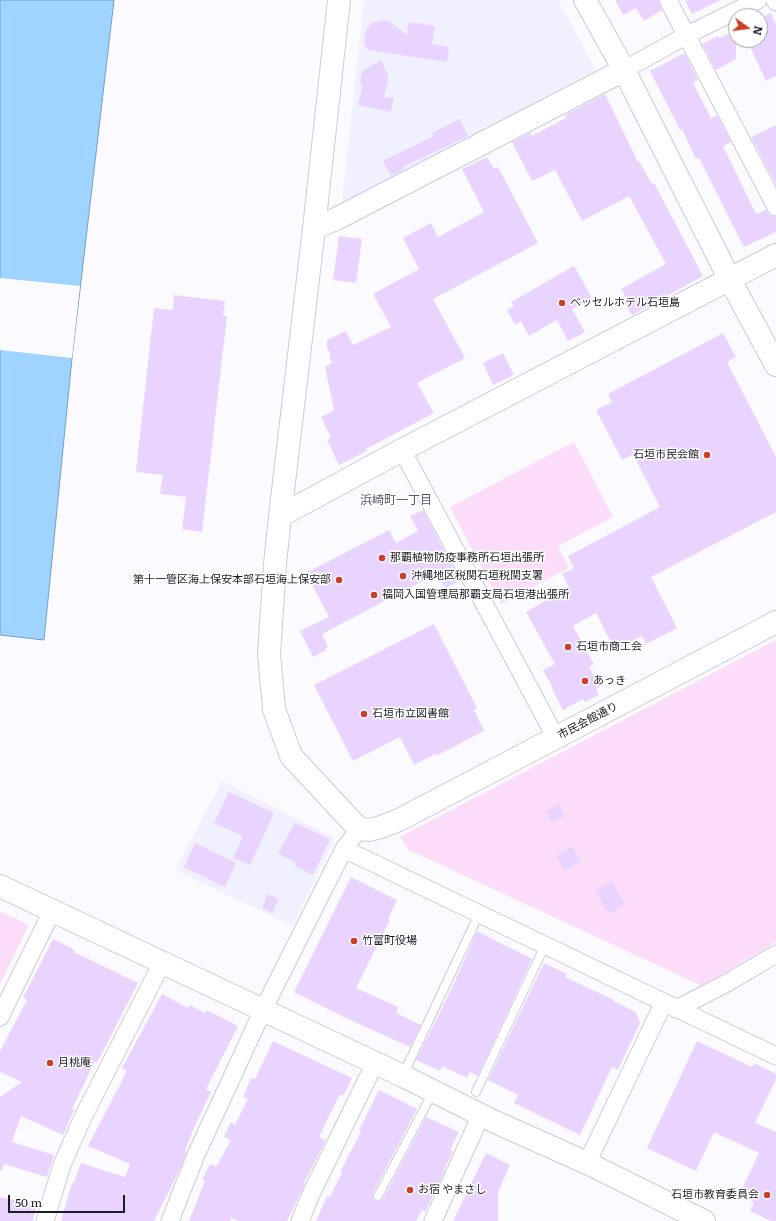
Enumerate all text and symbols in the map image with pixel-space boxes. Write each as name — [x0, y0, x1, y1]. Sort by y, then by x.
north arrow — [728, 8, 768, 48]
text: N — [750, 24, 768, 37]
place label: ベッセルホテル石垣島 — [570, 296, 680, 310]
marker: ベッセルホテル石垣島 — [557, 298, 567, 308]
place label: 石垣市民会館 — [633, 448, 699, 462]
marker: 石垣市民会館 — [702, 450, 712, 460]
district label: 浜崎町一丁目 — [360, 493, 432, 507]
place label: 那覇植物防疫事務所石垣出張所 — [390, 551, 544, 565]
marker: 那覇植物防疫事務所石垣出張所 — [377, 553, 387, 563]
place label: 沖縄地区税関石垣税関支署 — [411, 569, 543, 583]
marker: 沖縄地区税関石垣税関支署 — [398, 571, 408, 581]
place label: 第十一管区海上保安本部石垣海上保安部 — [133, 573, 331, 587]
marker: 第十一管区海上保安本部石垣海上保安部 — [334, 575, 344, 585]
place label: 福岡入国管理局那覇支局石垣港出張所 — [382, 588, 569, 602]
marker: 福岡入国管理局那覇支局石垣港出張所 — [369, 590, 379, 600]
place label: 石垣市商工会 — [576, 640, 642, 654]
marker: 石垣市商工会 — [563, 642, 573, 652]
place label: あっき — [593, 674, 626, 688]
marker: あっき — [580, 676, 590, 686]
street label: 市民会館通り — [556, 700, 620, 742]
place label: 石垣市立図書館 — [372, 707, 449, 721]
marker: 石垣市立図書館 — [359, 709, 369, 719]
place label: 竹富町役場 — [362, 934, 417, 948]
marker: 竹富町役場 — [349, 936, 359, 946]
place label: 月桃庵 — [58, 1056, 91, 1070]
marker: 月桃庵 — [45, 1058, 55, 1068]
place label: お宿 やまさし — [418, 1183, 486, 1197]
marker: お宿 やまさし — [405, 1185, 415, 1195]
scale bar — [10, 1187, 127, 1213]
place label: 石垣市教育委員会 — [671, 1188, 759, 1202]
marker: 石垣市教育委員会 — [762, 1190, 772, 1200]
text: 50 m — [15, 1193, 42, 1211]

